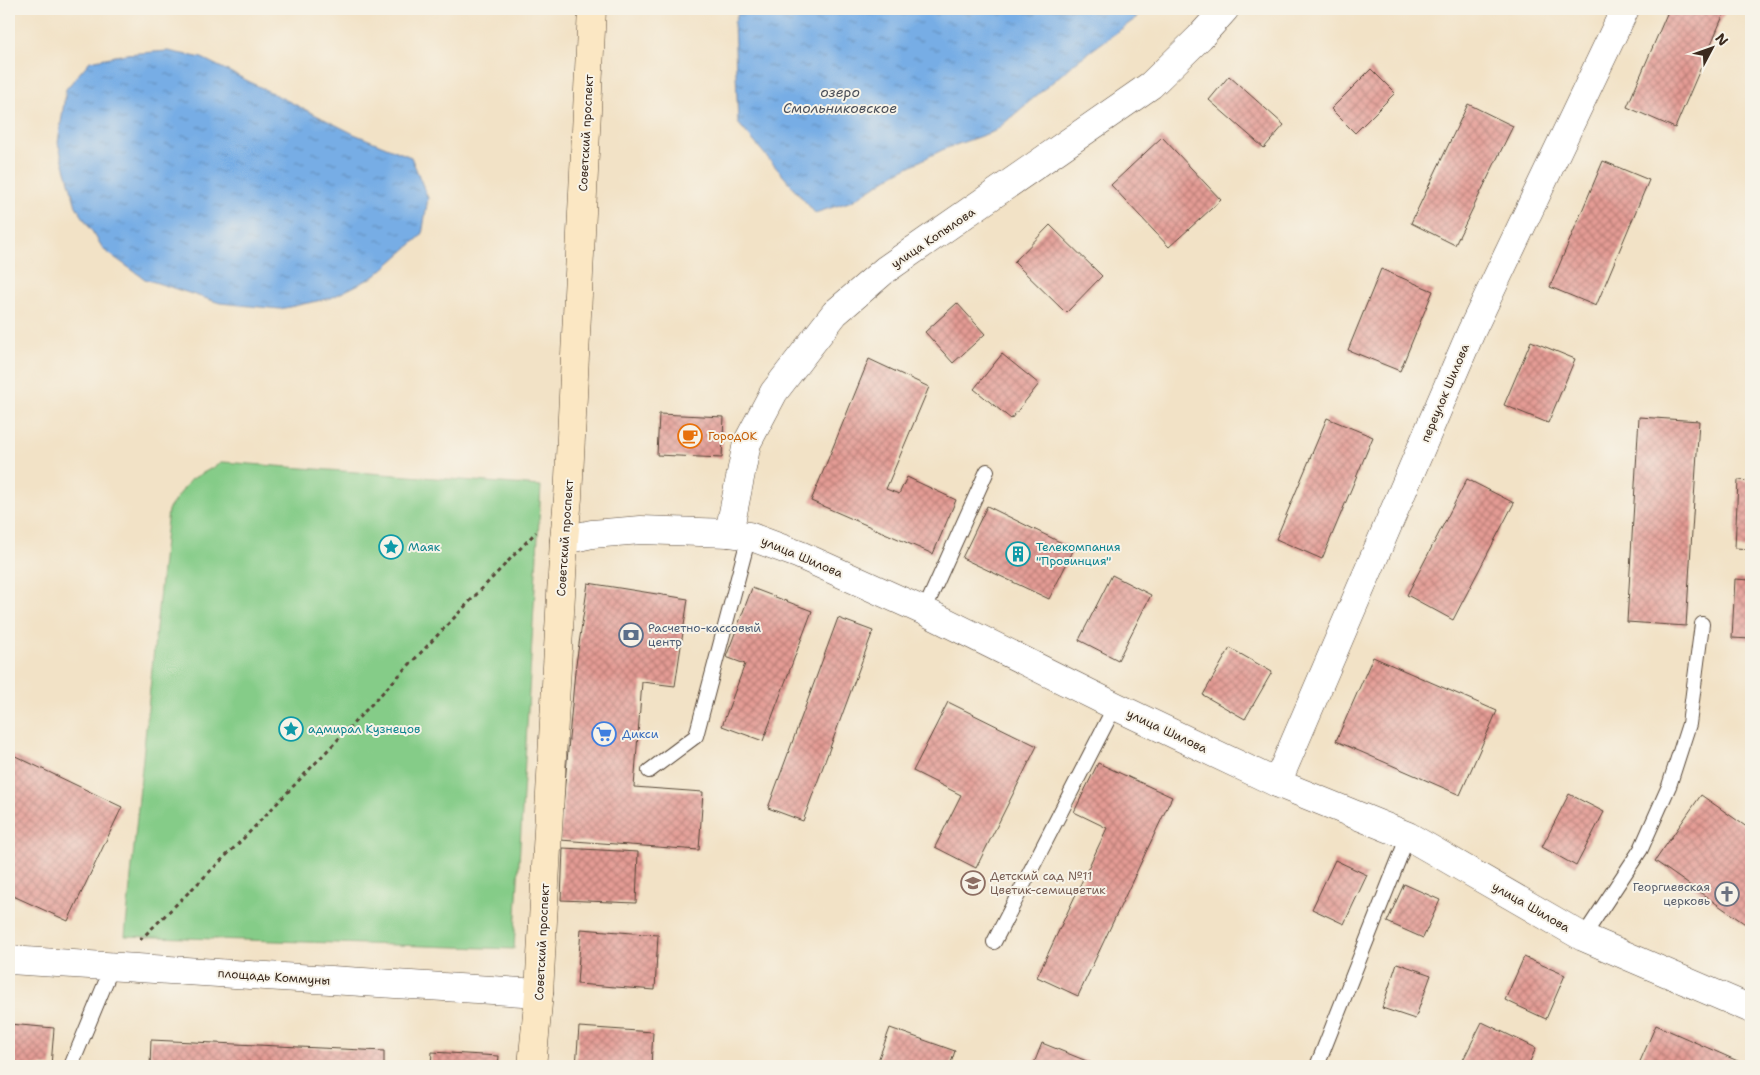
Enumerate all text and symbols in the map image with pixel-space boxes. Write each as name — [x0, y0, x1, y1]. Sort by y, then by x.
north arrow — [1688, 22, 1738, 72]
text: N — [1711, 29, 1732, 50]
street label: Советский проспект — [575, 73, 597, 192]
water label: озеро Смольниковское — [783, 83, 897, 117]
street label: улица Копылова — [888, 204, 979, 272]
street label: переулок Шилова — [1417, 341, 1473, 444]
cafe icon: ГородОК — [677, 423, 703, 449]
place label: ГородОК — [708, 428, 758, 444]
street label: Советский проспект — [553, 478, 577, 597]
street label: улица Шилова — [759, 533, 846, 582]
place icon: Маяк — [378, 534, 404, 560]
place label: Маяк — [408, 539, 441, 555]
place label: Телекомпания "Провинция" — [1036, 539, 1121, 569]
building icon: Телекомпания "Провинция" — [1005, 541, 1031, 567]
place label: Расчетно-кассовый центр — [648, 620, 761, 650]
bank icon: Расчетно-кассовый центр — [618, 622, 644, 648]
street label: улица Шилова — [1124, 705, 1210, 757]
place icon: адмирал Кузнецов — [278, 716, 304, 742]
place label: адмирал Кузнецов — [308, 721, 420, 737]
supermarket icon: Дикси — [591, 721, 617, 747]
place label: Дикси — [622, 726, 659, 742]
place label: Детский сад №11 Цветик-семицветик — [990, 868, 1106, 898]
school or university icon: Детский сад №11 Цветик-семицветик — [960, 870, 986, 896]
street label: улица Шилова — [1489, 878, 1573, 936]
place label: Георгиевская церковь — [1633, 879, 1710, 909]
church icon: Георгиевская церковь — [1714, 881, 1740, 907]
street label: Советский проспект — [531, 882, 553, 1001]
street label: площадь Коммуны — [217, 965, 331, 989]

